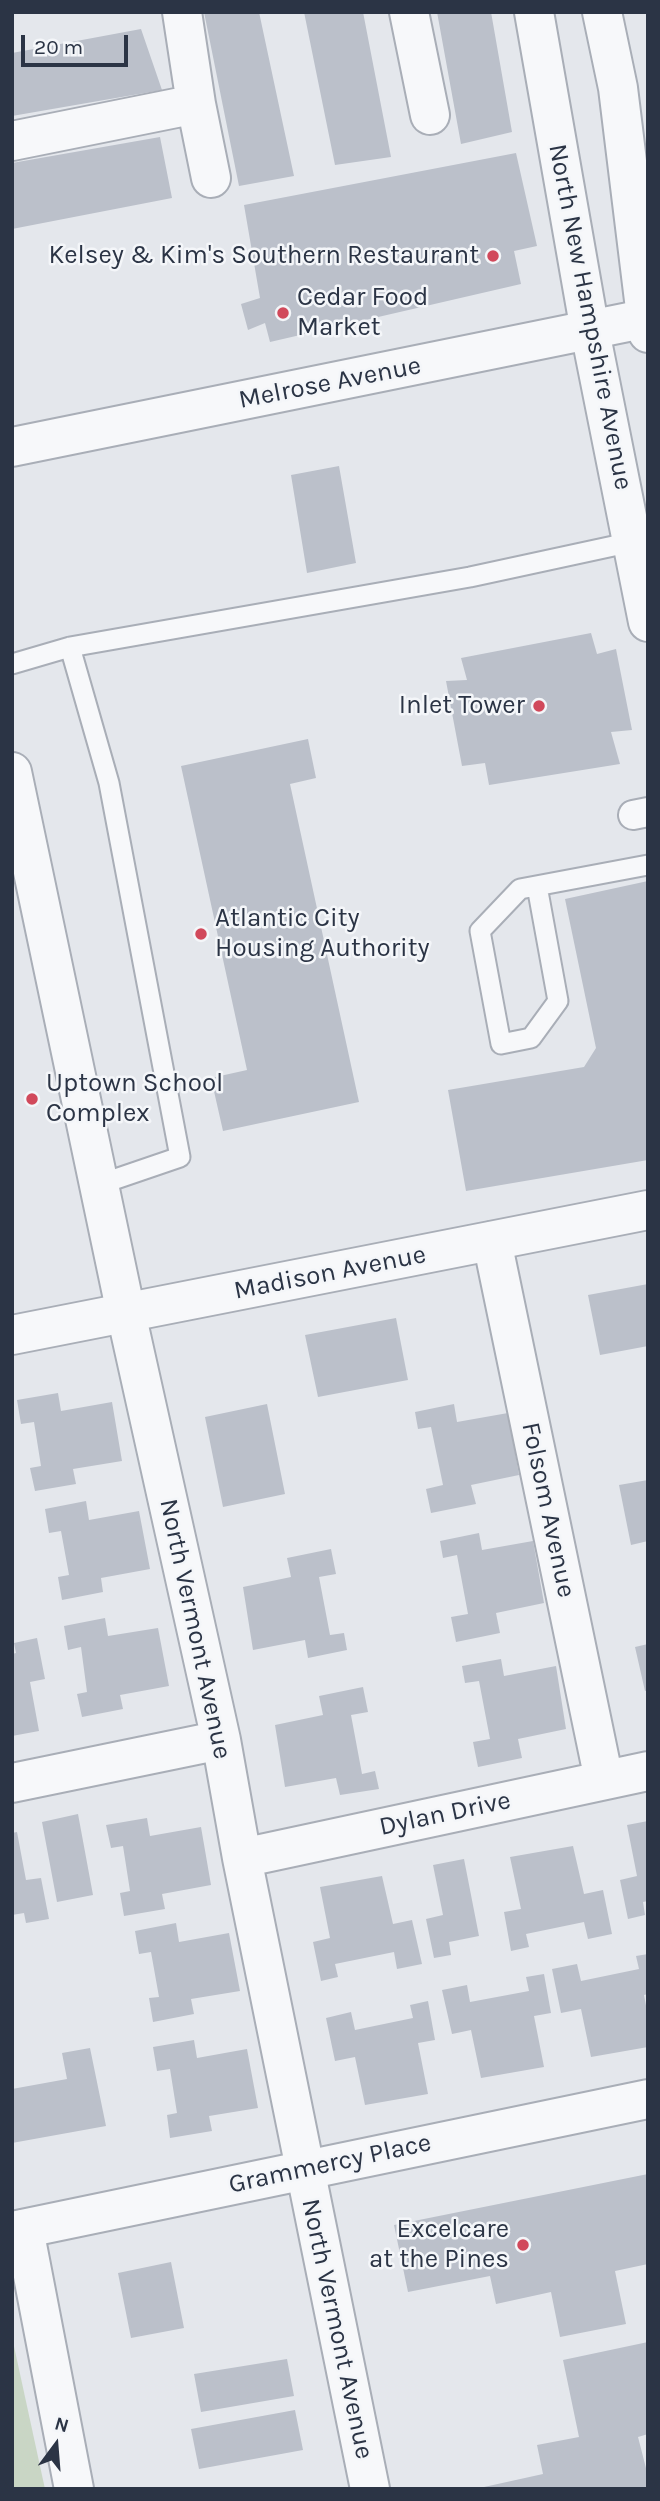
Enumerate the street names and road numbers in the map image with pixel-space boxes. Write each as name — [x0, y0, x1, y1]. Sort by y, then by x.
street label: North New Hampshire Avenue — [541, 141, 639, 493]
street label: Melrose Avenue — [236, 350, 424, 416]
street label: Madison Avenue — [231, 1239, 429, 1307]
street label: Folsom Avenue — [514, 1420, 582, 1600]
street label: North Vermont Avenue — [152, 1496, 238, 1762]
street label: Dylan Drive — [376, 1785, 514, 1843]
street label: Grammercy Place — [226, 2127, 434, 2201]
street label: North Vermont Avenue — [294, 2196, 380, 2462]

